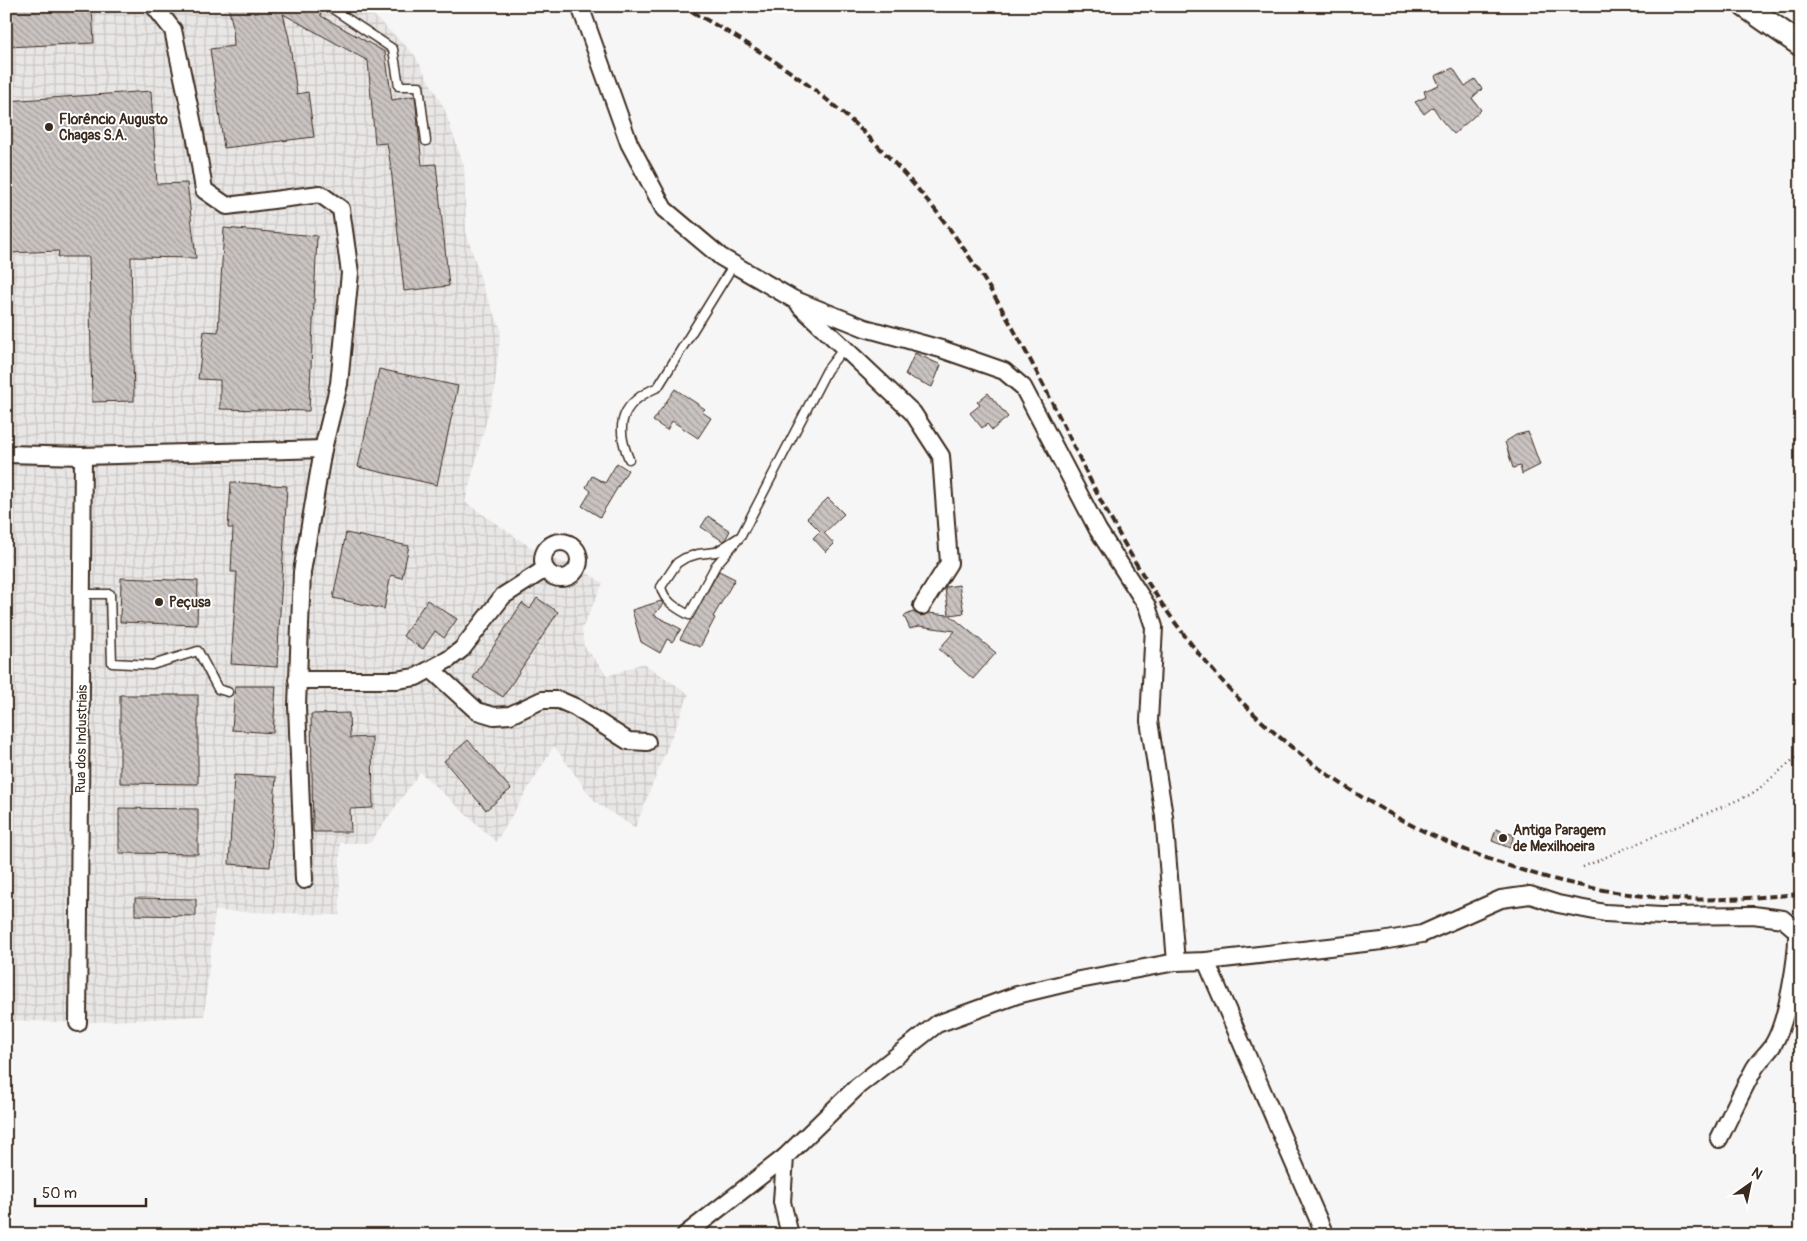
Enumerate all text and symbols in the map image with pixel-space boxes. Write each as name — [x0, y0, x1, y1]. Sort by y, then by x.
place label: Florêncio Augusto Chagas S.A. — [59, 111, 168, 144]
marker: Florêncio Augusto Chagas S.A. — [43, 121, 55, 133]
place label: Peçusa — [169, 594, 211, 611]
marker: Peçusa — [153, 596, 165, 608]
street label: Rua dos Industriais — [72, 684, 91, 793]
place label: Antiga Paragem de Mexilhoeira — [1513, 822, 1607, 855]
marker: Antiga Paragem de Mexilhoeira — [1497, 832, 1509, 844]
north arrow — [1724, 1158, 1774, 1208]
text: N — [1748, 1164, 1765, 1183]
scale bar — [35, 1176, 146, 1208]
text: 50 m — [42, 1184, 77, 1203]

